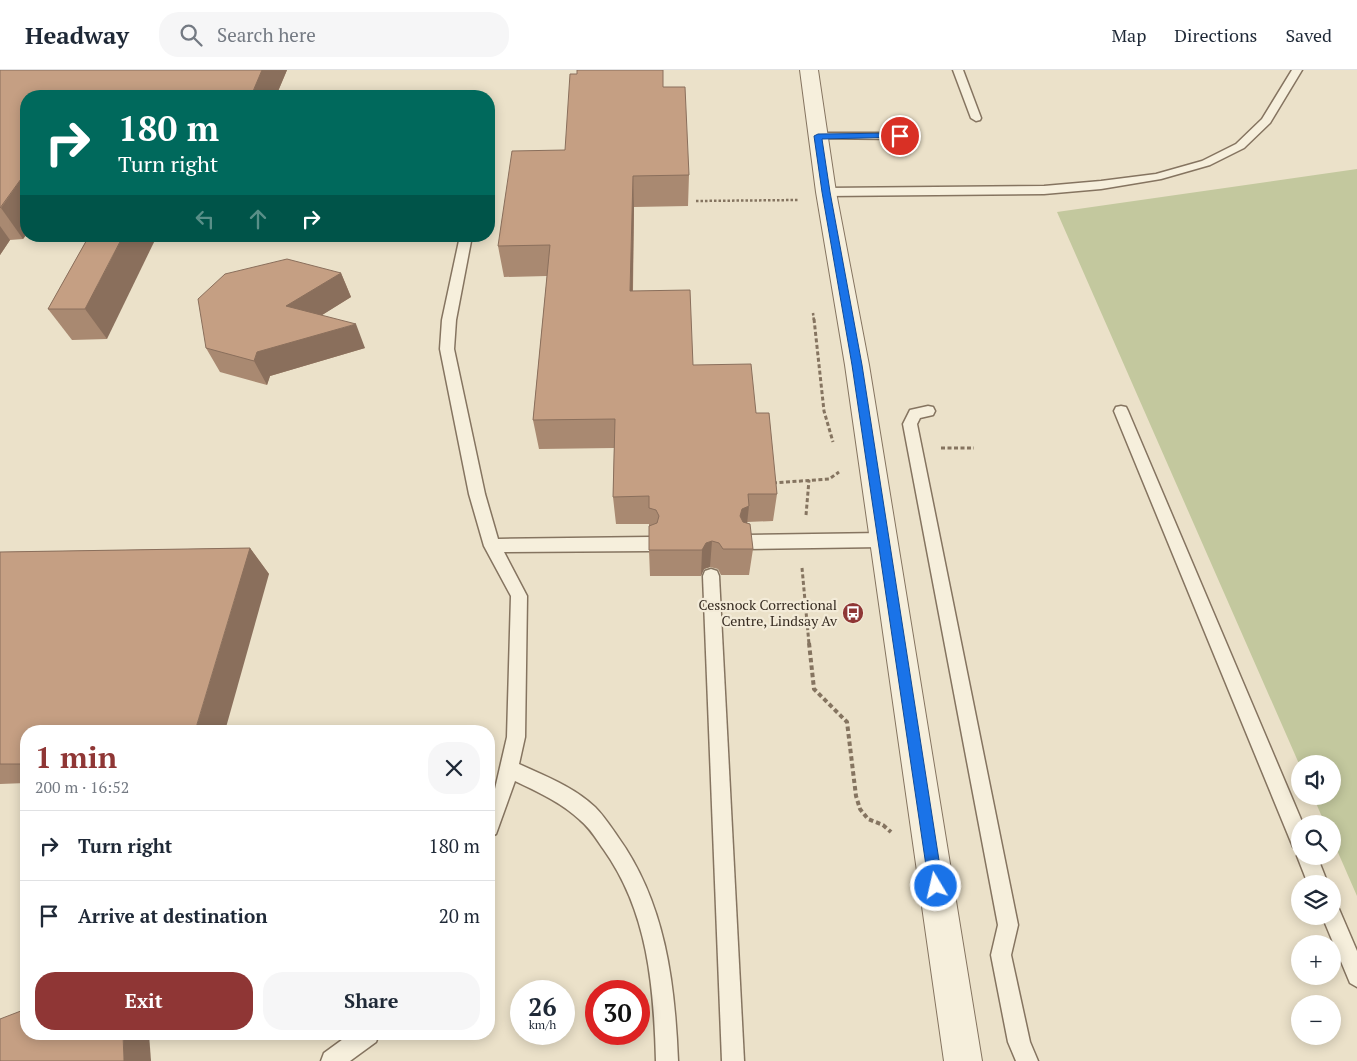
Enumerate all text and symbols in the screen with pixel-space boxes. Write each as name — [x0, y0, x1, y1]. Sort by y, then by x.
search box — [159, 12, 509, 57]
text: Headway — [25, 19, 129, 51]
icon: search — [177, 21, 205, 49]
text: Search here — [217, 22, 316, 47]
text: Map — [1111, 23, 1146, 47]
text: Directions — [1174, 23, 1257, 47]
text: Saved — [1285, 23, 1332, 47]
text: 180 m — [118, 105, 219, 151]
icon: right — [35, 110, 100, 175]
pin — [879, 115, 921, 157]
icon: arrive — [886, 122, 914, 150]
text: Turn right — [118, 149, 218, 178]
icon: left — [191, 205, 219, 233]
icon: ahead — [244, 205, 272, 233]
icon: right — [297, 205, 325, 233]
place label: Cessnock Correctional Centre, Lindsay Av — [698, 595, 838, 630]
bus stop icon: Cessnock Correctional Centre, Lindsay Av — [841, 601, 865, 625]
text: 1 min — [35, 737, 117, 777]
button: close — [428, 742, 480, 794]
map controls — [1291, 755, 1341, 1045]
button: sound — [1291, 755, 1341, 805]
text: 200 m · 16:52 — [35, 776, 129, 798]
button: search — [1291, 815, 1341, 865]
icon: right — [35, 832, 63, 860]
text: Turn right — [78, 833, 172, 858]
text: 180 m — [429, 833, 480, 858]
position arrow — [909, 859, 961, 911]
button: layers — [1291, 875, 1341, 925]
icon: arrive — [35, 902, 63, 930]
text: Arrive at destination — [78, 903, 267, 928]
text: 20 m — [439, 903, 480, 928]
button: + — [1291, 935, 1341, 985]
button: Exit — [35, 972, 253, 1030]
button: Share — [263, 972, 480, 1030]
speed limit sign: 30 — [585, 980, 650, 1045]
text: 26 — [528, 990, 557, 1023]
button: − — [1291, 995, 1341, 1045]
text: km/h — [529, 1017, 556, 1032]

